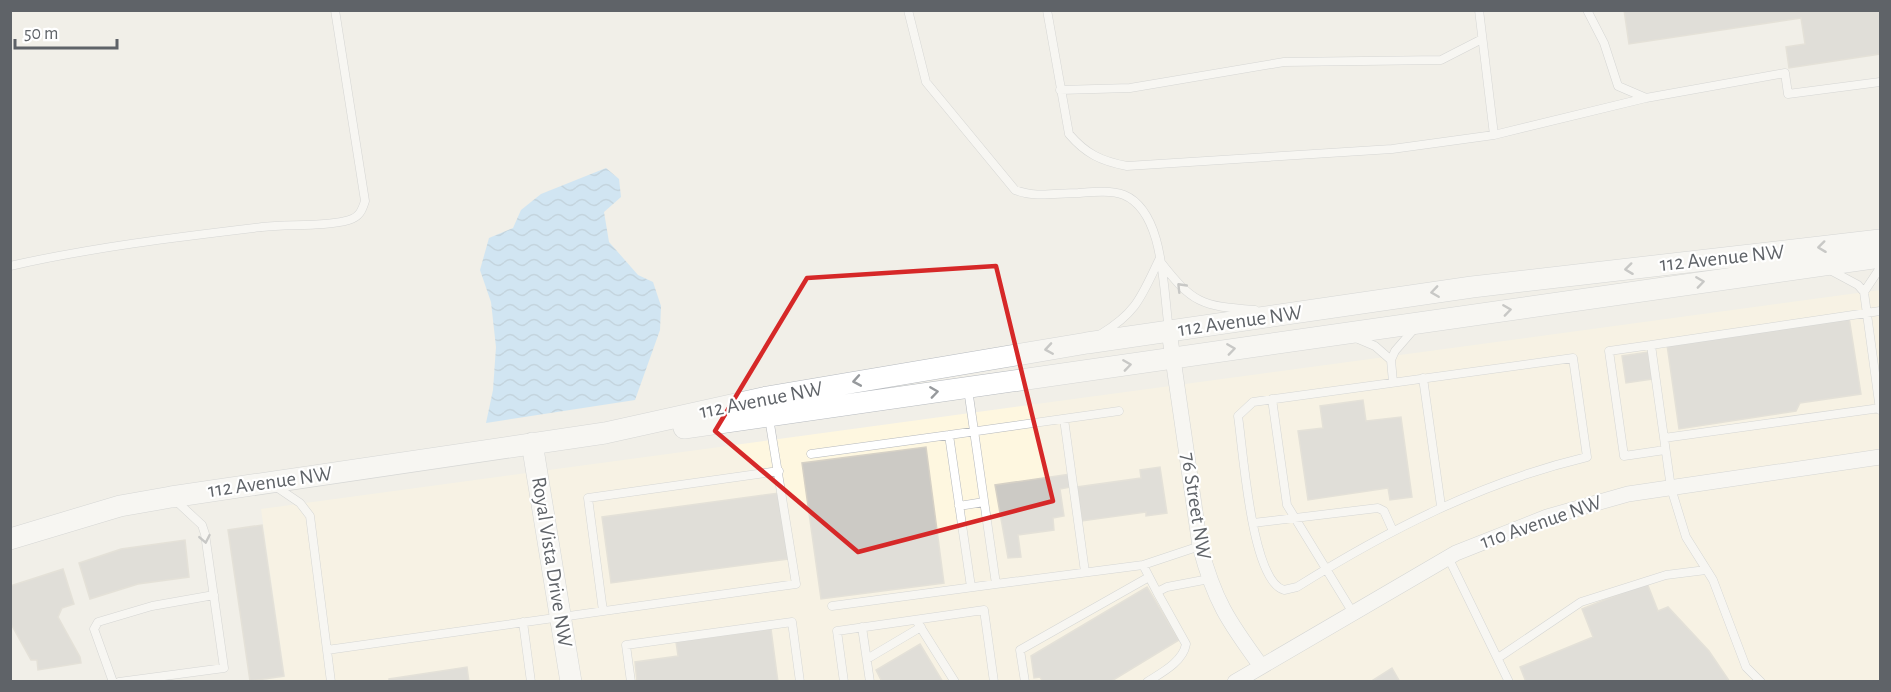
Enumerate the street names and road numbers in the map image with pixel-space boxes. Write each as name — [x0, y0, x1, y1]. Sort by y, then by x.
street label: 112 Avenue NW — [1659, 241, 1785, 275]
street label: 112 Avenue NW — [1177, 302, 1304, 340]
street label: 112 Avenue NW — [698, 378, 825, 422]
street label: 76 Street NW — [1177, 451, 1215, 561]
street label: 112 Avenue NW — [207, 463, 334, 501]
street label: Royal Vista Drive NW — [528, 475, 576, 649]
street label: 110 Avenue NW — [1478, 491, 1604, 553]

